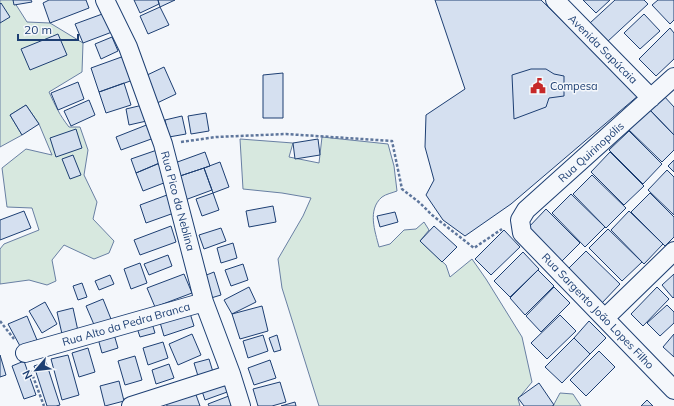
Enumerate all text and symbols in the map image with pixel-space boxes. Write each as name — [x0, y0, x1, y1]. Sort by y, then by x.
street label: Avenida Sapúcaia — [565, 11, 641, 87]
scale bar — [18, 16, 78, 42]
text: 20 m — [24, 22, 52, 37]
public building icon: Compesa — [529, 77, 547, 95]
place label: Compesa — [550, 79, 598, 93]
street label: Rua Quirinopólis — [555, 119, 627, 185]
street label: Rua Pico da Neblina — [158, 150, 198, 252]
street label: Rua Sargento João Lopes Filho — [539, 250, 657, 372]
street label: Rua Alto da Pedra Branca — [60, 299, 192, 349]
north arrow — [16, 350, 56, 390]
text: N — [19, 368, 35, 382]

